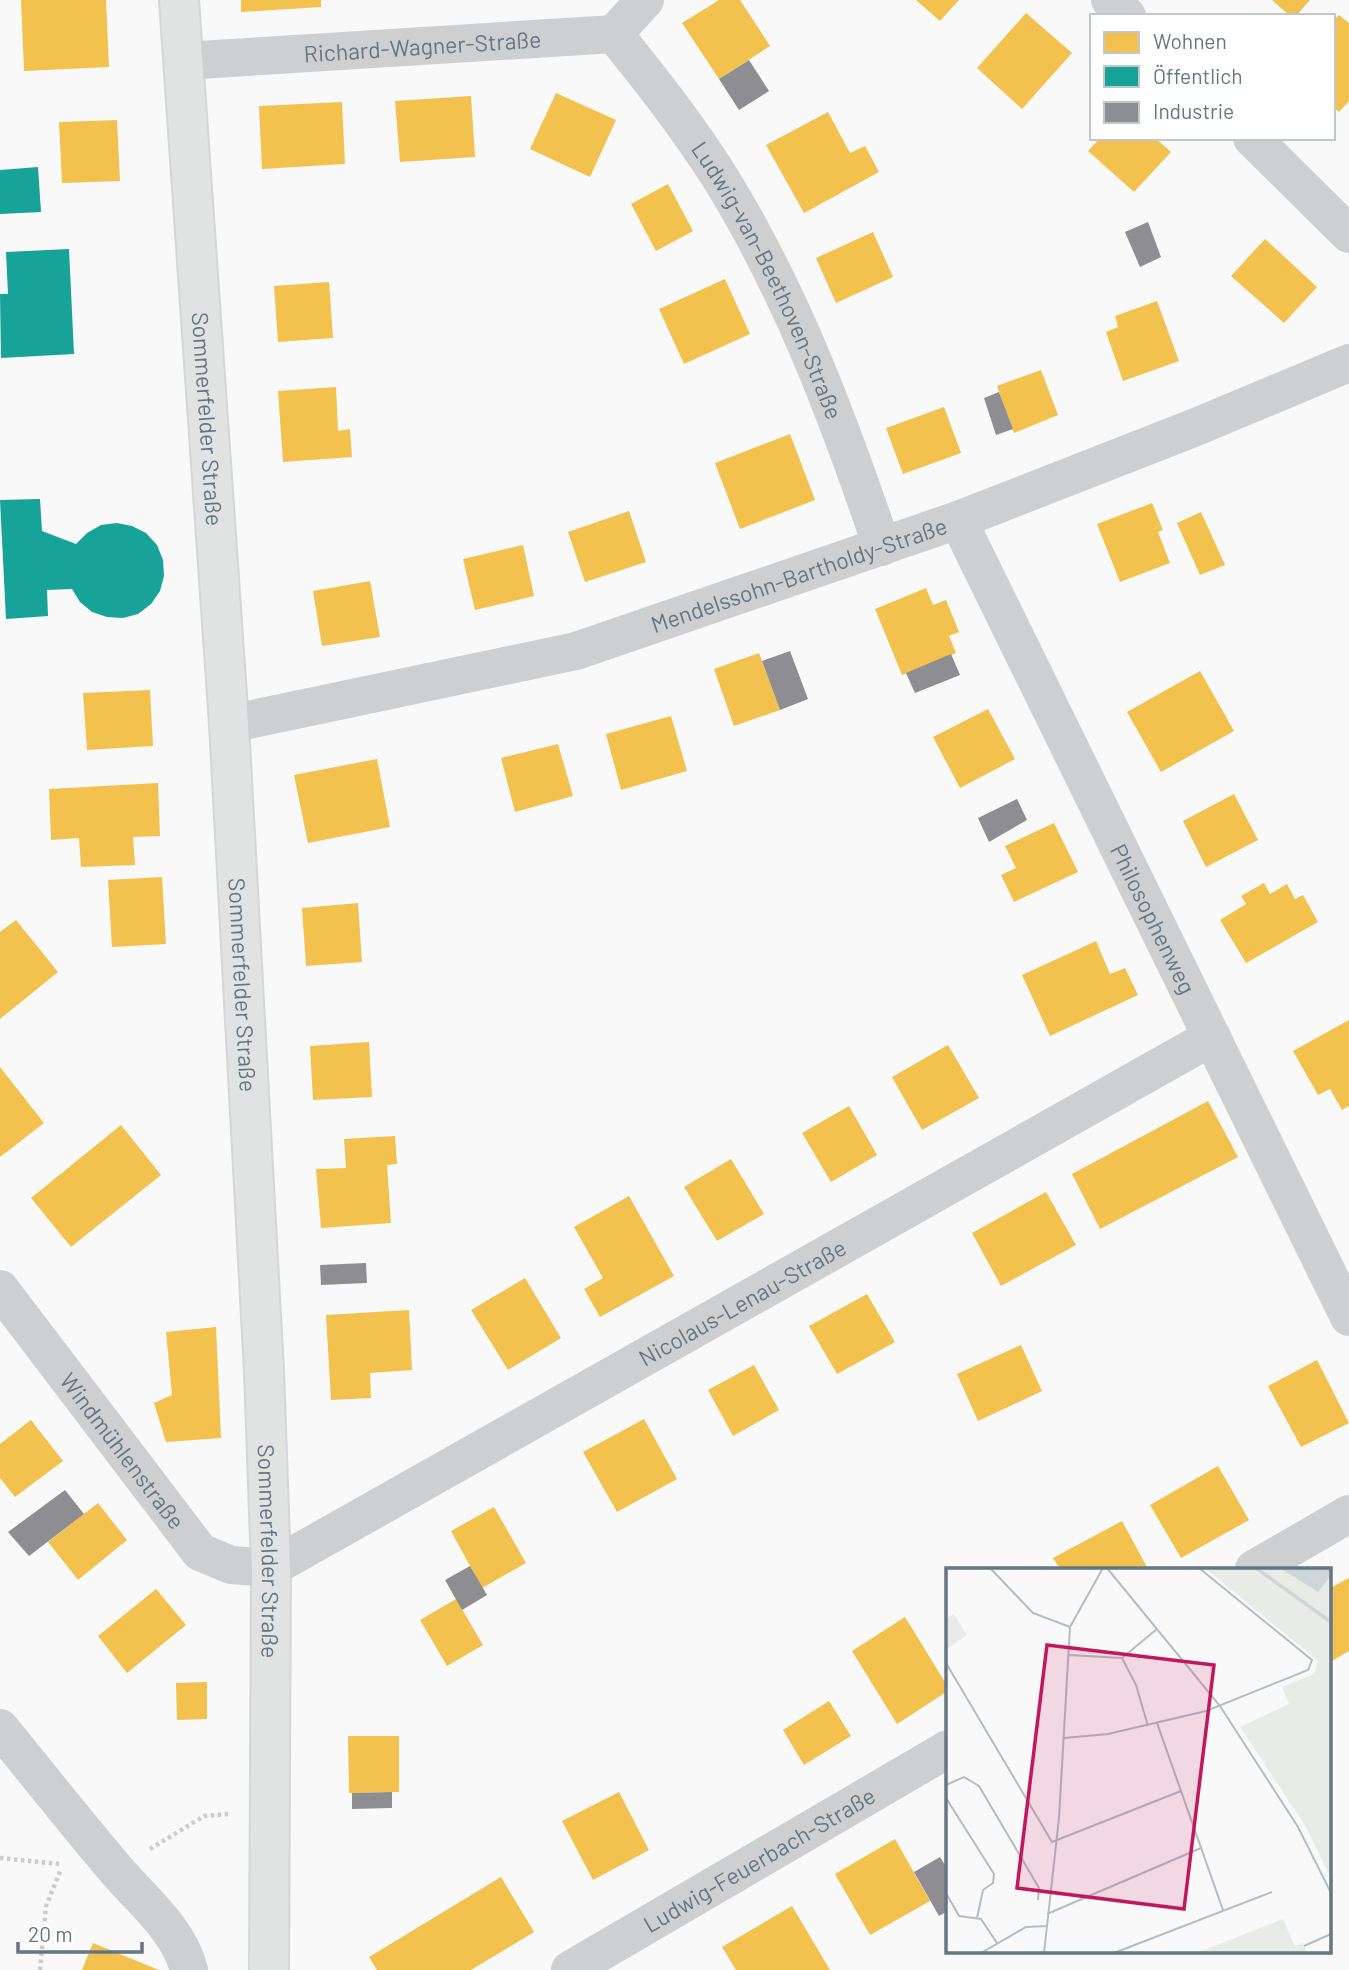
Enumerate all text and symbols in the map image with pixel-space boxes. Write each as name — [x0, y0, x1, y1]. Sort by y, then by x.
legend — [1090, 14, 1335, 140]
street label: Richard-Wagner-Straße — [303, 25, 542, 67]
text: Wohnen — [1153, 28, 1227, 53]
text: Öffentlich — [1153, 63, 1243, 88]
text: Industrie — [1153, 98, 1234, 123]
street label: Ludwig-van-Beethoven-Straße — [686, 136, 849, 423]
street label: Sommerfelder Straße — [187, 311, 229, 527]
street label: Mendelssohn-Bartholdy-Straße — [647, 511, 950, 638]
street label: Philosophenweg — [1105, 839, 1202, 998]
street label: Sommerfelder Straße — [223, 877, 263, 1093]
street label: Nicolaus-Lenau-Straße — [634, 1233, 851, 1372]
street label: Windmühlenstraße — [54, 1367, 191, 1534]
street label: Sommerfelder Straße — [253, 1444, 285, 1658]
inset map — [946, 1568, 1332, 1952]
street label: Ludwig-Feuerbach-Straße — [638, 1781, 880, 1938]
scale bar — [18, 1910, 142, 1954]
text: 20 m — [28, 1921, 73, 1946]

